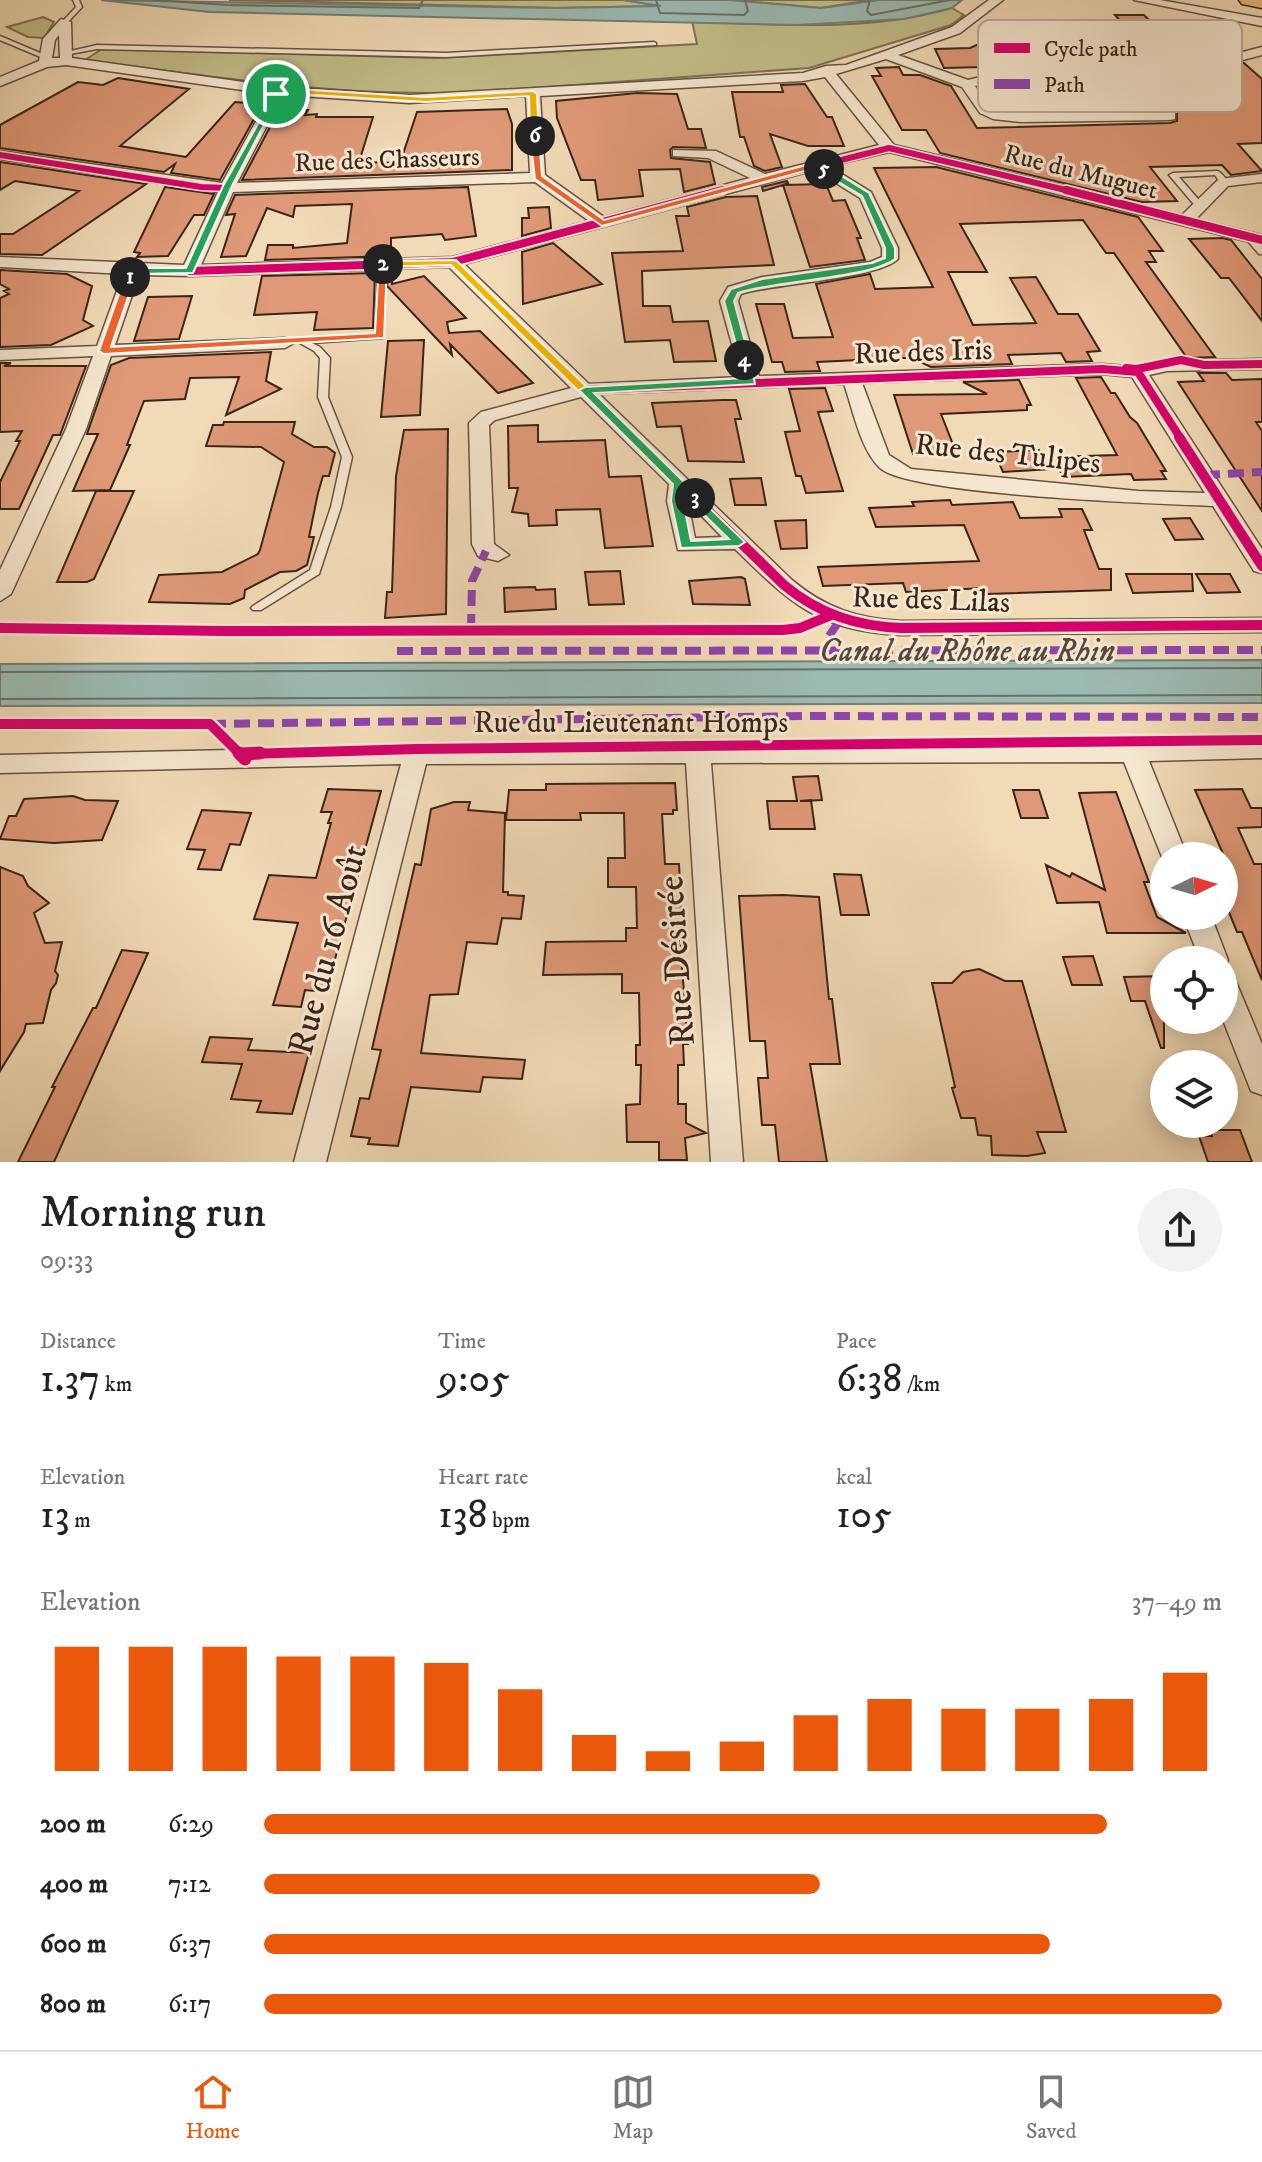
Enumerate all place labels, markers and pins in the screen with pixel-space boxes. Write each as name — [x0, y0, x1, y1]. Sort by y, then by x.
pin — [242, 60, 310, 128]
pin: 6 — [515, 116, 555, 156]
pin: 5 — [804, 149, 844, 189]
pin: 2 — [363, 244, 403, 284]
pin: 1 — [110, 257, 150, 297]
pin: 4 — [724, 340, 764, 380]
pin: 3 — [675, 478, 715, 518]

